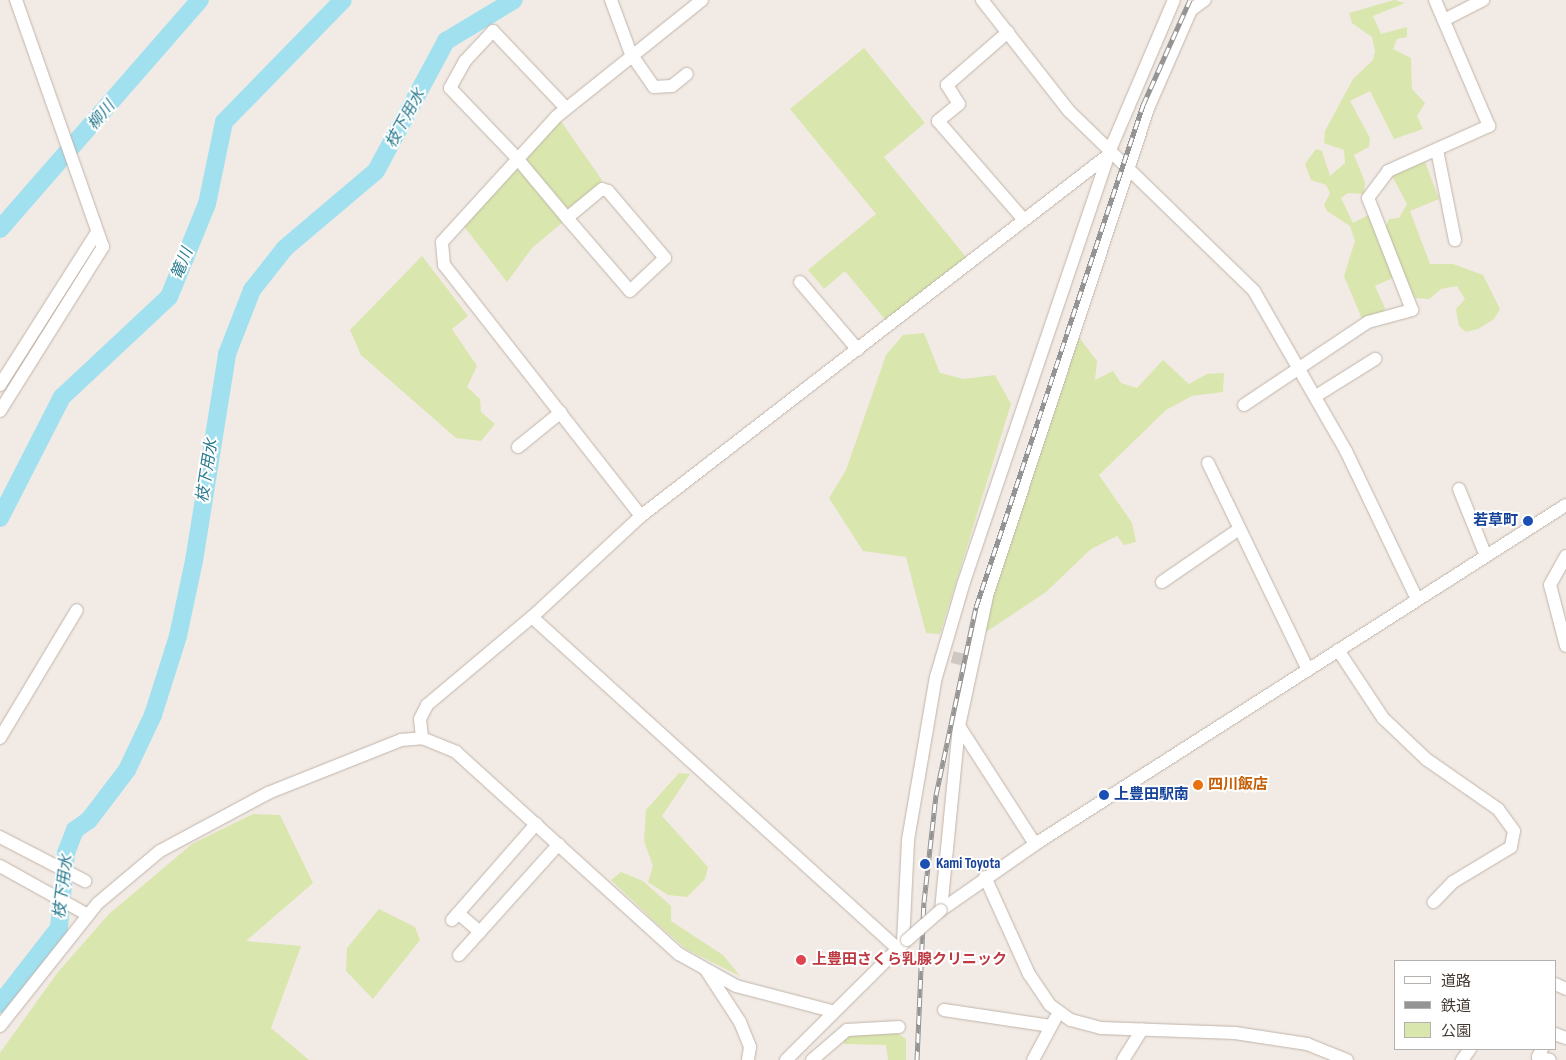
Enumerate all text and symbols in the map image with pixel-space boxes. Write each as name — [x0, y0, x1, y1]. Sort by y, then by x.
water label: 枝下用水 — [382, 86, 430, 152]
water label: 柳川 — [84, 98, 120, 134]
water label: 篭川 — [168, 246, 198, 282]
water label: 枝下用水 — [194, 438, 222, 504]
place label: 若草町 — [1473, 512, 1518, 530]
marker: 若草町 — [1522, 515, 1534, 527]
place label: 四川飯店 — [1208, 776, 1268, 794]
marker: 四川飯店 — [1192, 779, 1204, 791]
place label: 上豊田駅南 — [1114, 786, 1189, 804]
marker: 上豊田駅南 — [1098, 789, 1110, 801]
water label: 枝下用水 — [51, 854, 77, 920]
place label: Kami Toyota — [936, 855, 1000, 873]
marker: Kami Toyota — [918, 857, 932, 871]
place label: 上豊田さくら乳腺クリニック — [812, 951, 1007, 969]
marker: 上豊田さくら乳腺クリニック — [794, 953, 808, 967]
legend — [1394, 960, 1556, 1050]
text: 道路 — [1441, 972, 1471, 991]
text: 鉄道 — [1441, 997, 1471, 1016]
text: 公園 — [1441, 1022, 1471, 1041]

